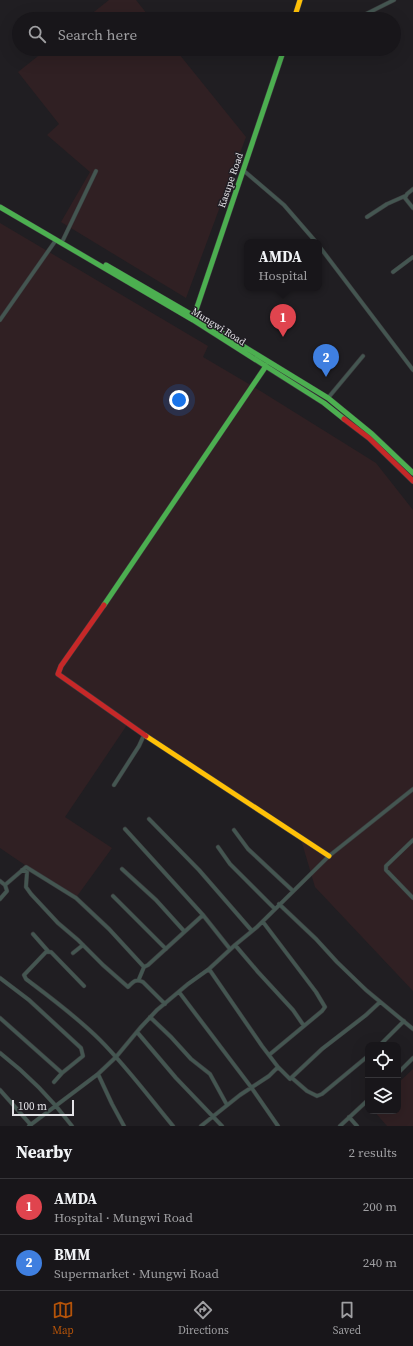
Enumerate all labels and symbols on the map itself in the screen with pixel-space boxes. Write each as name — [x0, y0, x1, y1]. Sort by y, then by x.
street label: Kasupe Road — [215, 150, 246, 210]
pin: 1 — [270, 304, 296, 337]
street label: Mungwi Road — [189, 305, 249, 348]
pin: 2 — [313, 344, 339, 377]
your location — [169, 390, 189, 410]
scale bar — [12, 1098, 74, 1117]

